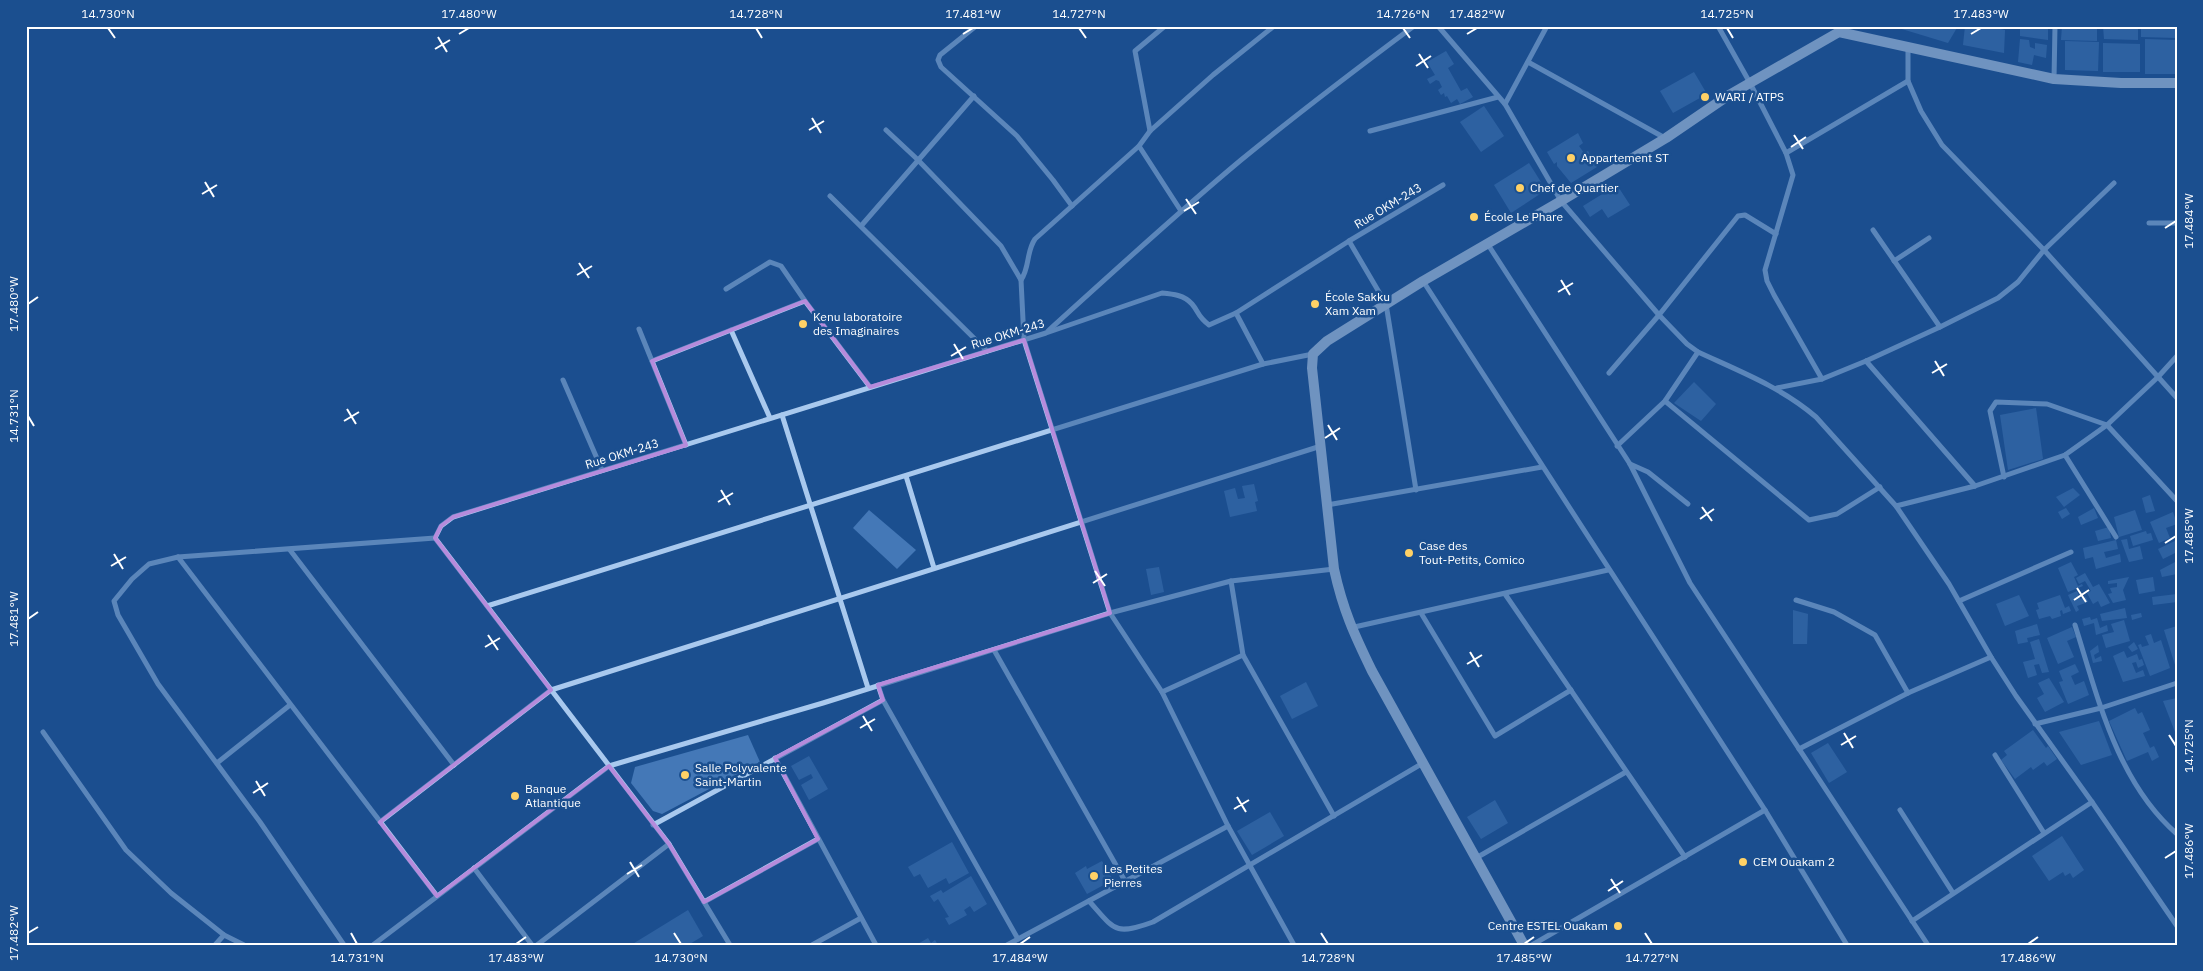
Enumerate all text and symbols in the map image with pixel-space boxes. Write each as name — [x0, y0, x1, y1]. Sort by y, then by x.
text: 14.730°N — [81, 6, 135, 21]
text: 17.480°W — [441, 6, 497, 21]
text: 14.728°N — [729, 6, 783, 21]
text: 17.481°W — [945, 6, 1001, 21]
text: 14.727°N — [1052, 6, 1106, 21]
text: 14.726°N — [1376, 6, 1430, 21]
text: 17.482°W — [1449, 6, 1505, 21]
text: 14.725°N — [1700, 6, 1754, 21]
text: 17.483°W — [1953, 6, 2009, 21]
place label: WARI / ATPS — [1715, 89, 1784, 104]
marker: WARI / ATPS — [1699, 91, 1711, 103]
place label: Appartement ST — [1581, 150, 1669, 165]
marker: Appartement ST — [1565, 152, 1577, 164]
street label: Rue OKM-243 — [1351, 180, 1424, 232]
place label: Chef de Quartier — [1530, 180, 1619, 195]
marker: Chef de Quartier — [1514, 182, 1526, 194]
text: 17.484°W — [2181, 193, 2196, 249]
place label: École Le Phare — [1484, 209, 1563, 224]
marker: École Le Phare — [1468, 211, 1480, 223]
text: 17.480°W — [6, 276, 21, 332]
place label: École Sakku Xam Xam — [1325, 289, 1390, 318]
marker: École Sakku Xam Xam — [1309, 298, 1321, 310]
place label: Kenu laboratoire des Imaginaires — [813, 309, 903, 338]
street label: Rue OKM-243 — [969, 315, 1046, 352]
marker: Kenu laboratoire des Imaginaires — [797, 318, 809, 330]
text: 14.731°N — [6, 389, 21, 443]
street label: Rue OKM-243 — [583, 435, 660, 472]
text: 17.485°W — [2181, 508, 2196, 564]
place label: Case des Tout-Petits, Comico — [1419, 538, 1525, 567]
marker: Case des Tout-Petits, Comico — [1403, 547, 1415, 559]
text: 17.481°W — [6, 591, 21, 647]
text: 14.725°N — [2181, 719, 2196, 773]
place label: Salle Polyvalente Saint-Martin — [695, 760, 787, 789]
marker: Salle Polyvalente Saint-Martin — [679, 769, 691, 781]
place label: Banque Atlantique — [525, 781, 581, 810]
marker: Banque Atlantique — [509, 790, 521, 802]
text: 17.486°W — [2181, 823, 2196, 879]
place label: CEM Ouakam 2 — [1753, 854, 1835, 869]
marker: CEM Ouakam 2 — [1737, 856, 1749, 868]
place label: Les Petites Pierres — [1104, 861, 1163, 890]
marker: Les Petites Pierres — [1088, 870, 1100, 882]
text: 17.482°W — [6, 905, 21, 961]
place label: Centre ESTEL Ouakam — [1488, 918, 1608, 933]
marker: Centre ESTEL Ouakam — [1612, 920, 1624, 932]
text: 14.731°N — [330, 950, 384, 965]
text: 17.483°W — [488, 950, 544, 965]
text: 14.730°N — [654, 950, 708, 965]
text: 17.484°W — [992, 950, 1048, 965]
text: 14.728°N — [1301, 950, 1355, 965]
text: 17.485°W — [1496, 950, 1552, 965]
text: 14.727°N — [1625, 950, 1679, 965]
text: 17.486°W — [2000, 950, 2056, 965]

